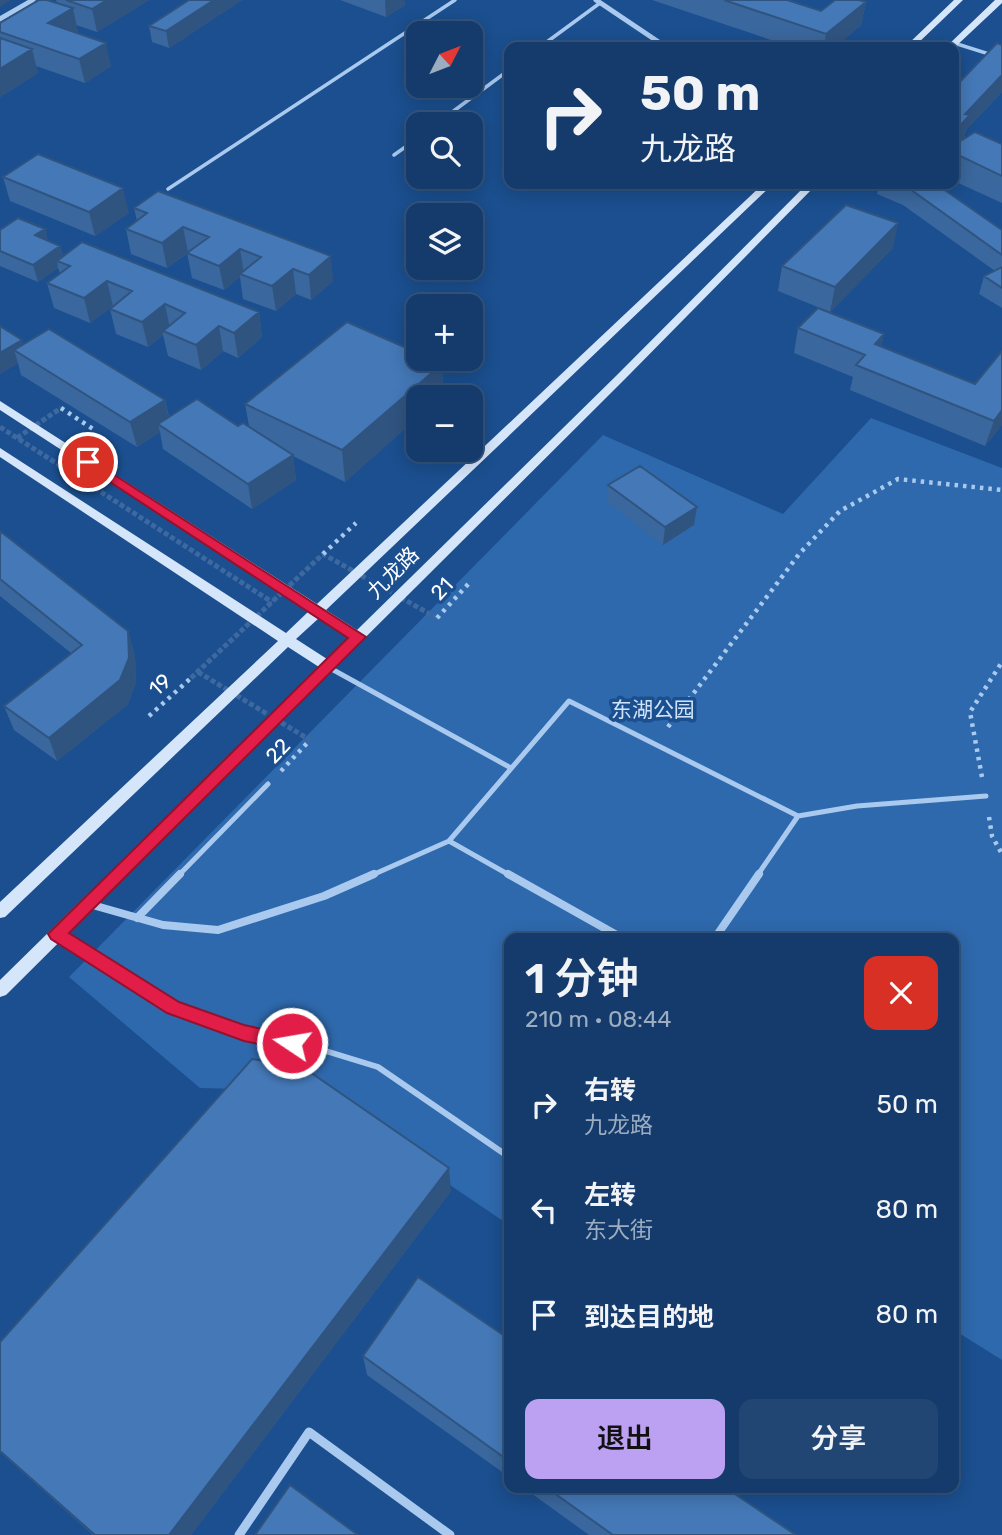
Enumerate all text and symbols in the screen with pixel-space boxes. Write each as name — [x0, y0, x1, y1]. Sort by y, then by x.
north arrow — [406, 21, 483, 98]
map controls — [406, 21, 483, 462]
text: 50 m — [640, 64, 760, 122]
icon: right — [525, 70, 616, 161]
button: search — [406, 112, 483, 189]
text: 九龙路 — [640, 130, 736, 168]
button: layers — [406, 203, 483, 280]
button: + — [406, 294, 483, 371]
button: − — [406, 385, 483, 462]
pin — [58, 432, 118, 492]
icon: arrive — [69, 443, 107, 481]
street label: 九龙路 — [362, 542, 424, 604]
street label: 21 — [425, 572, 458, 605]
street label: 19 — [143, 668, 176, 701]
park label: 东湖公园 — [611, 697, 695, 722]
street label: 22 — [260, 733, 295, 768]
text: 1 分钟 — [525, 954, 638, 1004]
button: close — [864, 956, 938, 1030]
text: 210 m · 08:44 — [525, 1005, 672, 1033]
position arrow — [255, 1006, 329, 1080]
text: 右转 — [584, 1075, 636, 1106]
icon: right — [525, 1086, 563, 1124]
text: 50 m — [877, 1089, 938, 1120]
text: 九龙路 — [584, 1111, 653, 1139]
text: 左转 — [584, 1180, 636, 1211]
icon: left — [525, 1191, 563, 1229]
text: 80 m — [875, 1194, 938, 1225]
text: 东大街 — [584, 1216, 653, 1244]
icon: arrive — [525, 1296, 563, 1334]
text: 80 m — [875, 1299, 938, 1330]
text: 到达目的地 — [584, 1302, 714, 1333]
button: 退出 — [525, 1399, 725, 1479]
button: 分享 — [739, 1399, 938, 1479]

